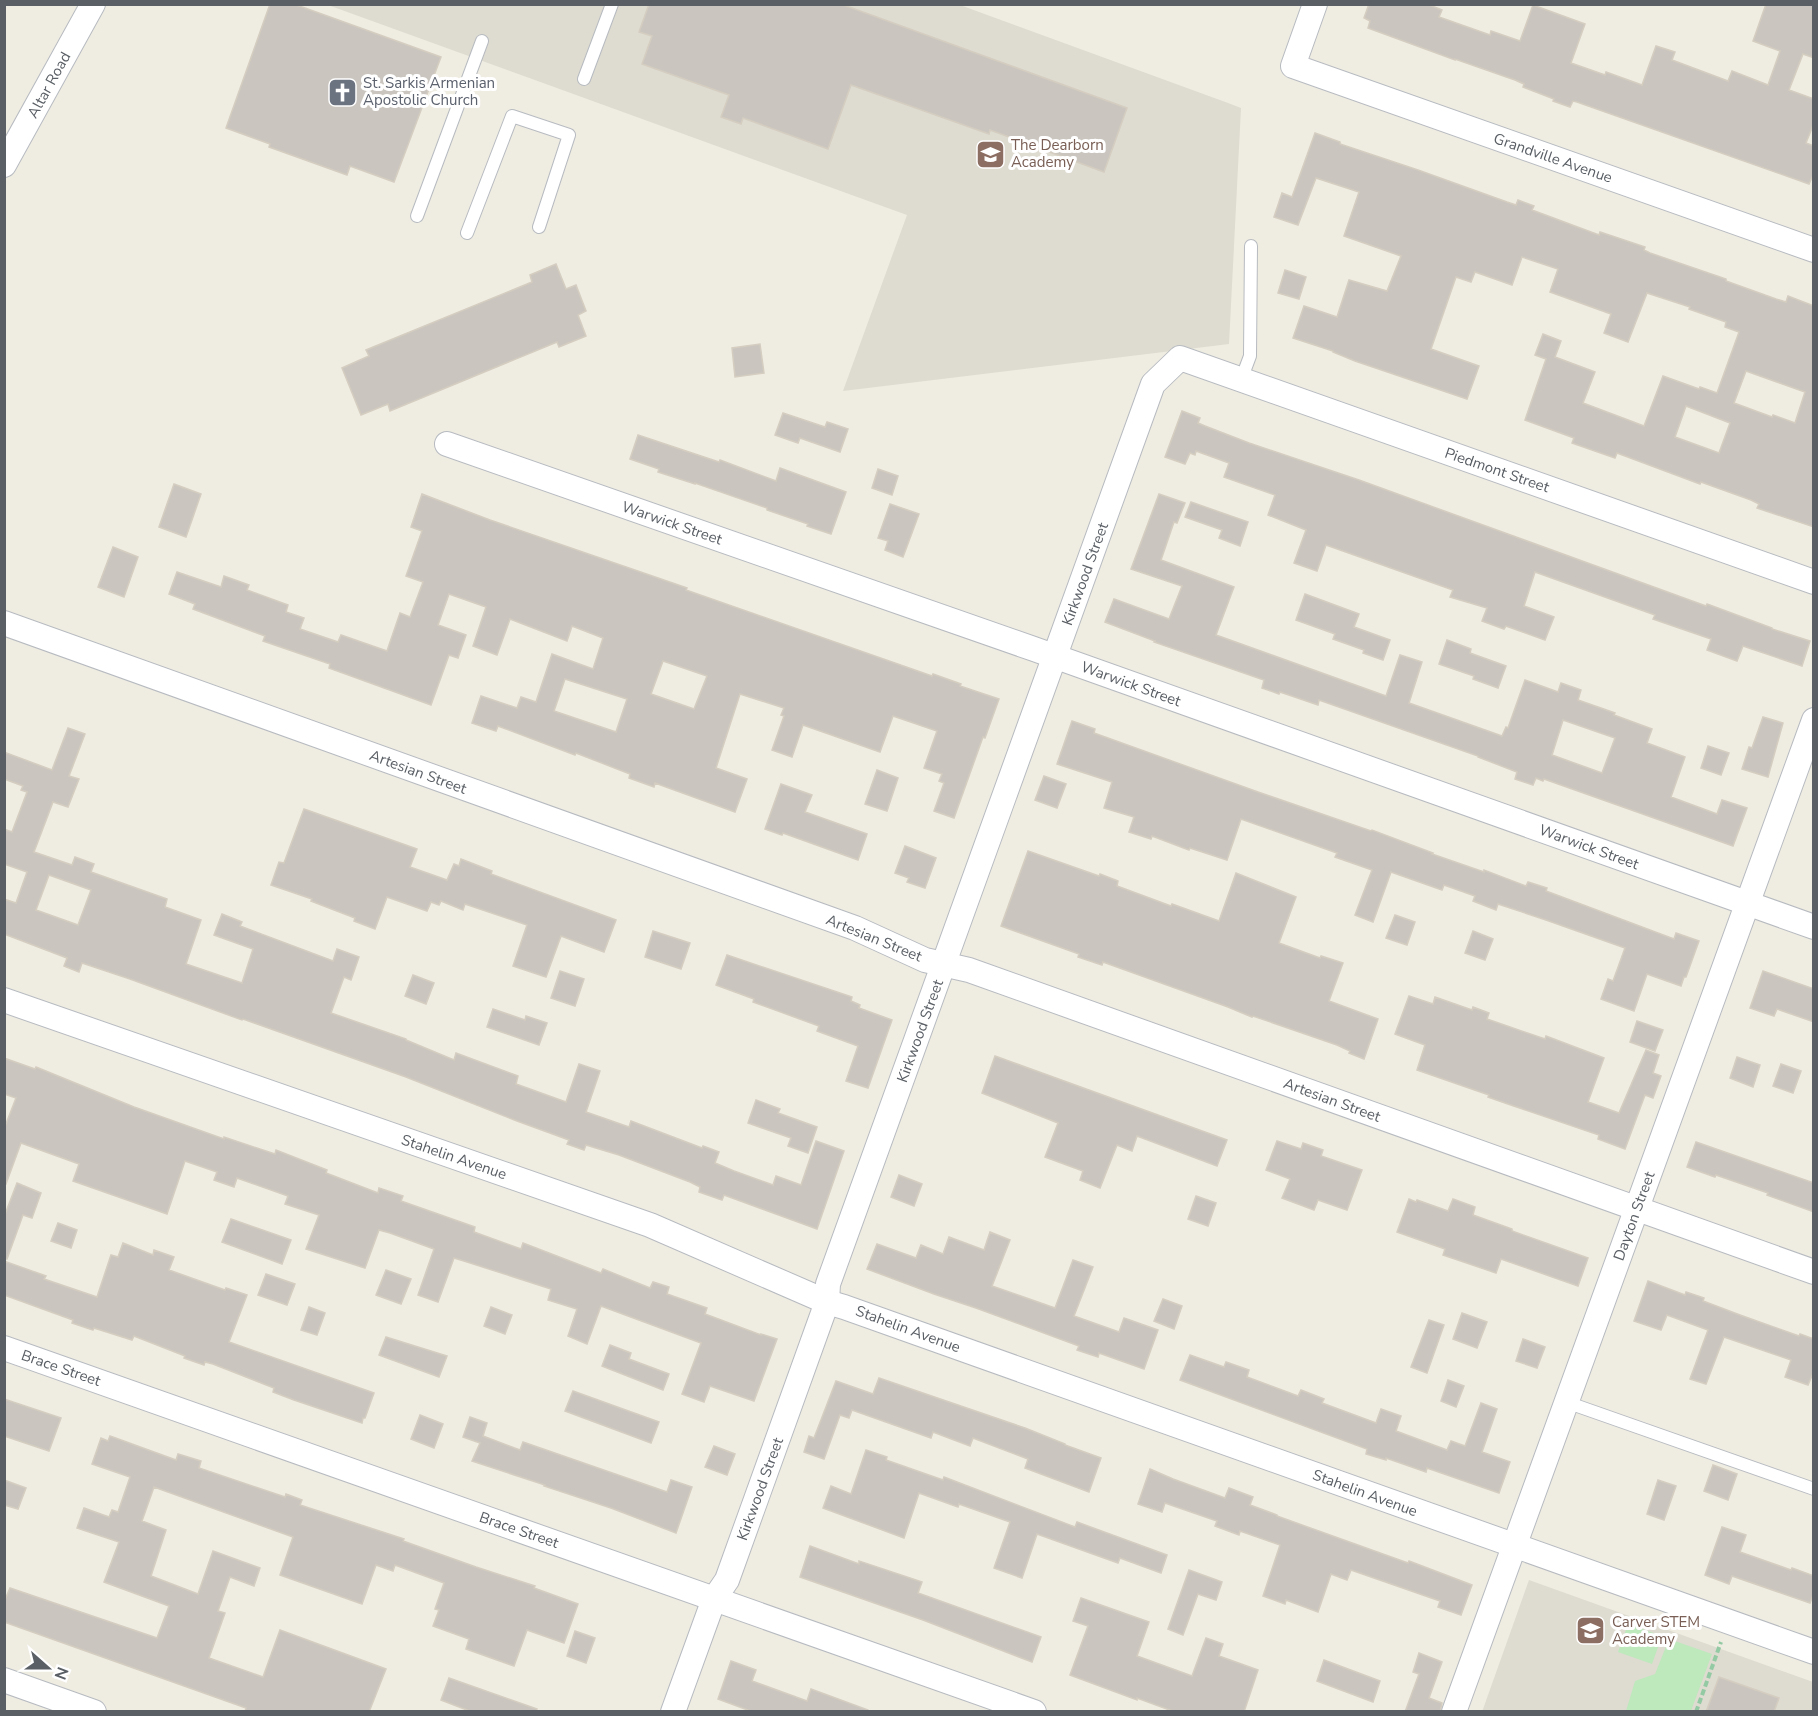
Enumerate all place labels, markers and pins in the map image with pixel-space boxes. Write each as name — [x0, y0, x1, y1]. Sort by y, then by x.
place label: St. Sarkis Armenian Apostolic Church — [363, 73, 495, 110]
church icon: St. Sarkis Armenian Apostolic Church — [326, 76, 358, 108]
place label: The Dearborn Academy — [1011, 135, 1104, 172]
school or university icon: The Dearborn Academy — [974, 138, 1006, 170]
place label: Carver STEM Academy — [1612, 1612, 1700, 1649]
school or university icon: Carver STEM Academy — [1575, 1615, 1607, 1647]

